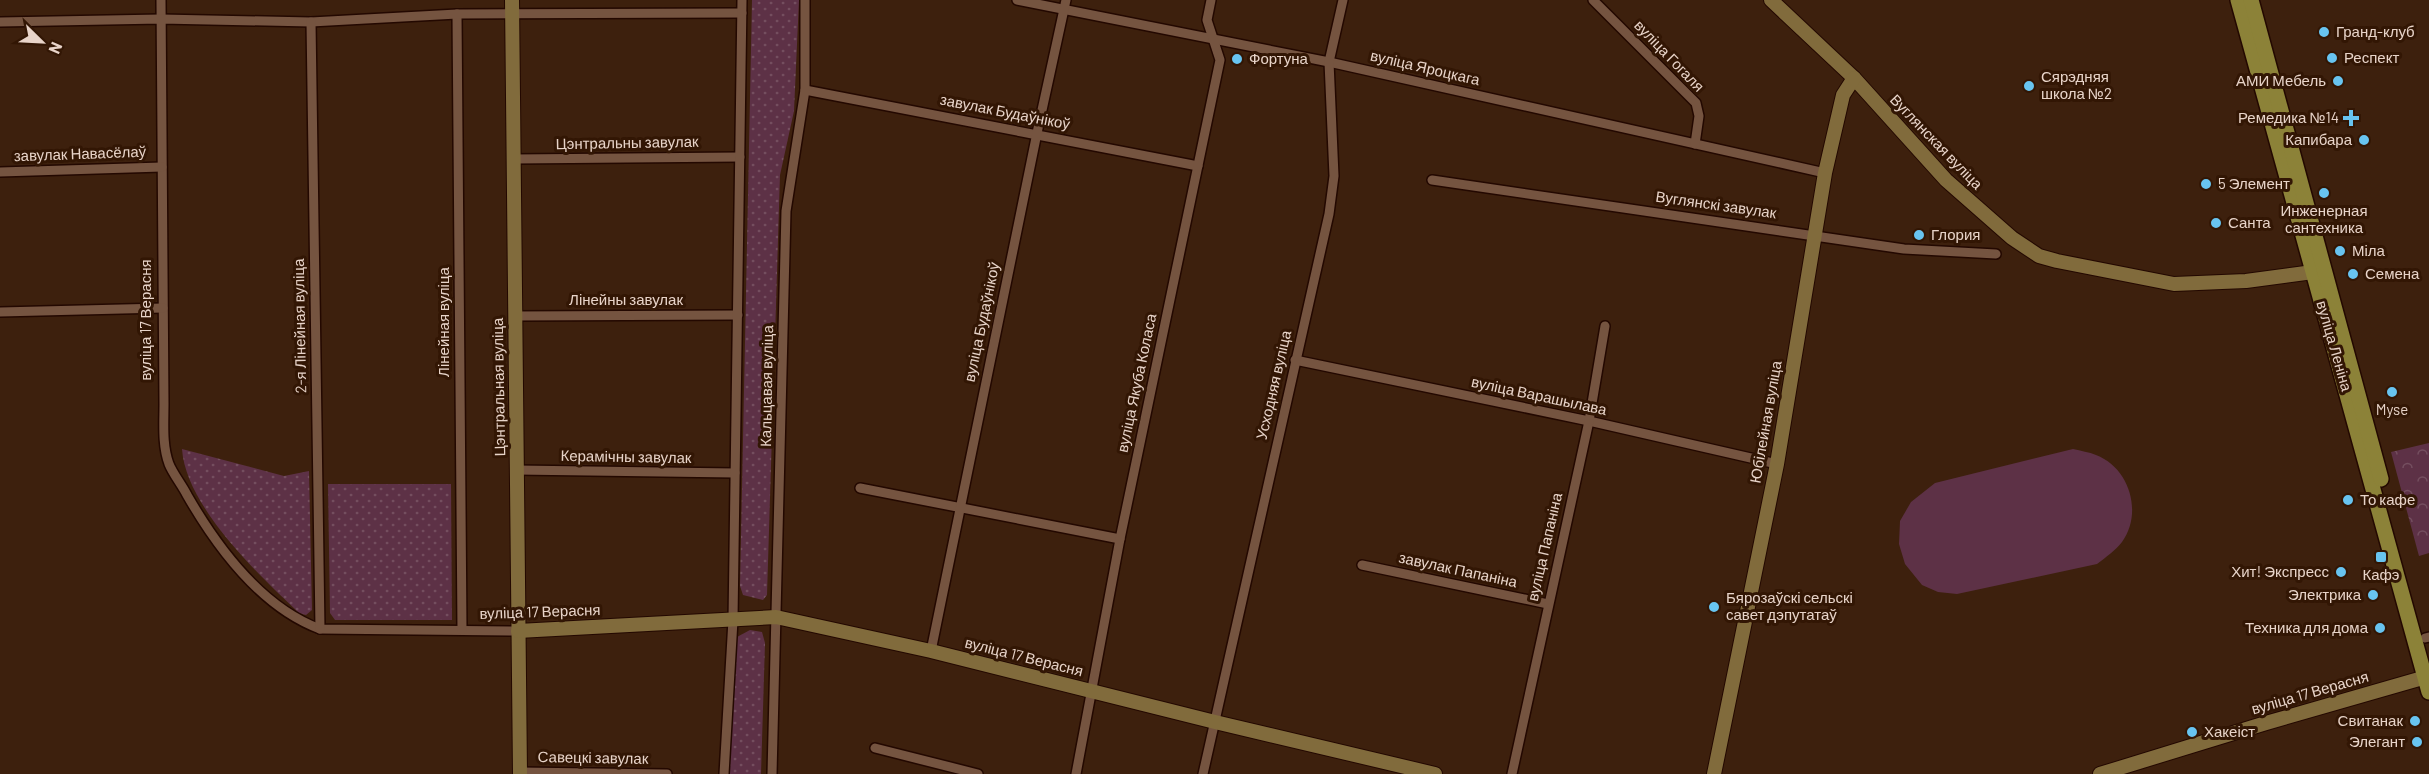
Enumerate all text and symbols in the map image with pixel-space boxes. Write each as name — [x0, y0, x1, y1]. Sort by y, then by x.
north arrow — [12, 12, 72, 72]
street label: вуліца Гогаля — [1631, 16, 1708, 95]
place label: Гранд-клуб — [2336, 22, 2415, 40]
marker: Гранд-клуб — [2317, 25, 2331, 39]
text: N — [45, 40, 67, 57]
street label: вуліца Яроцкага — [1369, 46, 1482, 89]
place label: Респект — [2344, 48, 2399, 66]
place label: Фортуна — [1249, 49, 1309, 67]
marker: Респект — [2325, 51, 2339, 65]
marker: Фортуна — [1230, 52, 1244, 66]
place label: Сярэдняя школа №2 — [2041, 67, 2112, 102]
place label: АМИ Мебель — [2236, 71, 2326, 89]
marker: АМИ Мебель — [2331, 74, 2345, 88]
marker: Сярэдняя школа №2 — [2022, 79, 2036, 93]
street label: завулак Будаўнікоў — [939, 90, 1072, 133]
street label: Вуглянская вуліца — [1887, 90, 1987, 193]
place label: Ремедика №14 — [2238, 108, 2339, 126]
marker: Ремедика №14 — [2344, 111, 2358, 125]
place label: Капибара — [2285, 130, 2353, 148]
street label: Цэнтральны завулак — [555, 132, 699, 152]
marker: Капибара — [2357, 133, 2371, 147]
street label: завулак Навасёлаў — [13, 142, 147, 164]
place label: 5 Элемент — [2218, 174, 2290, 192]
marker: 5 Элемент — [2199, 177, 2213, 191]
marker: Инженерная сантехника — [2317, 186, 2331, 200]
street label: Вуглянскі завулак — [1655, 187, 1778, 221]
place label: Инженерная сантехника — [2280, 201, 2368, 236]
place label: Санта — [2228, 213, 2271, 231]
marker: Санта — [2209, 216, 2223, 230]
place label: Глория — [1931, 225, 1980, 243]
marker: Глория — [1912, 228, 1926, 242]
place label: Міла — [2352, 241, 2386, 259]
marker: Міла — [2333, 244, 2347, 258]
street label: 2-я Лінейная вуліца — [289, 258, 309, 394]
street label: вуліца 17 Верасня — [136, 259, 154, 381]
street label: вуліца Будаўнікоў — [960, 260, 1003, 383]
place label: Семена — [2365, 264, 2420, 282]
street label: Лінейная вуліца — [434, 266, 452, 377]
marker: Семена — [2346, 267, 2360, 281]
street label: Лінейны завулак — [569, 290, 683, 308]
street label: вуліца Леніна — [2313, 298, 2357, 394]
street label: вуліца Якуба Коласа — [1113, 311, 1160, 454]
street label: Цэнтральная вуліца — [488, 317, 508, 457]
street label: Кальцавая вуліца — [756, 324, 776, 447]
street label: Усходняя вуліца — [1252, 328, 1294, 441]
street label: Юбілейная вуліца — [1745, 359, 1785, 485]
street label: вуліца Варашылава — [1470, 372, 1609, 418]
marker: Myse — [2385, 385, 2399, 399]
place label: Myse — [2376, 400, 2408, 418]
street label: Керамічны завулак — [560, 446, 692, 466]
street label: вуліца Папаніна — [1523, 490, 1565, 603]
place label: То кафе — [2360, 490, 2415, 508]
marker: То кафе — [2341, 493, 2355, 507]
street label: завулак Папаніна — [1397, 548, 1520, 590]
marker: Кафэ — [2374, 550, 2388, 564]
place label: Хит! Экспресс — [2231, 562, 2329, 580]
marker: Хит! Экспресс — [2334, 565, 2348, 579]
place label: Кафэ — [2362, 565, 2400, 583]
place label: Электрика — [2288, 585, 2362, 603]
place label: Бярозаўскі сельскі савет дэпутатаў — [1726, 588, 1853, 623]
marker: Электрика — [2366, 588, 2380, 602]
street label: вуліца 17 Верасня — [479, 600, 601, 622]
marker: Бярозаўскі сельскі савет дэпутатаў — [1707, 600, 1721, 614]
place label: Техника для дома — [2245, 618, 2369, 636]
marker: Техника для дома — [2373, 621, 2387, 635]
street label: вуліца 17 Верасня — [963, 633, 1085, 679]
street label: вуліца 17 Верасня — [2249, 667, 2370, 717]
place label: Свитанак — [2338, 711, 2403, 729]
marker: Свитанак — [2408, 714, 2422, 728]
place label: Хакеіст — [2204, 722, 2255, 740]
marker: Хакеіст — [2185, 725, 2199, 739]
place label: Элегант — [2349, 732, 2405, 750]
marker: Элегант — [2410, 735, 2424, 749]
street label: Савецкі завулак — [538, 747, 649, 767]

